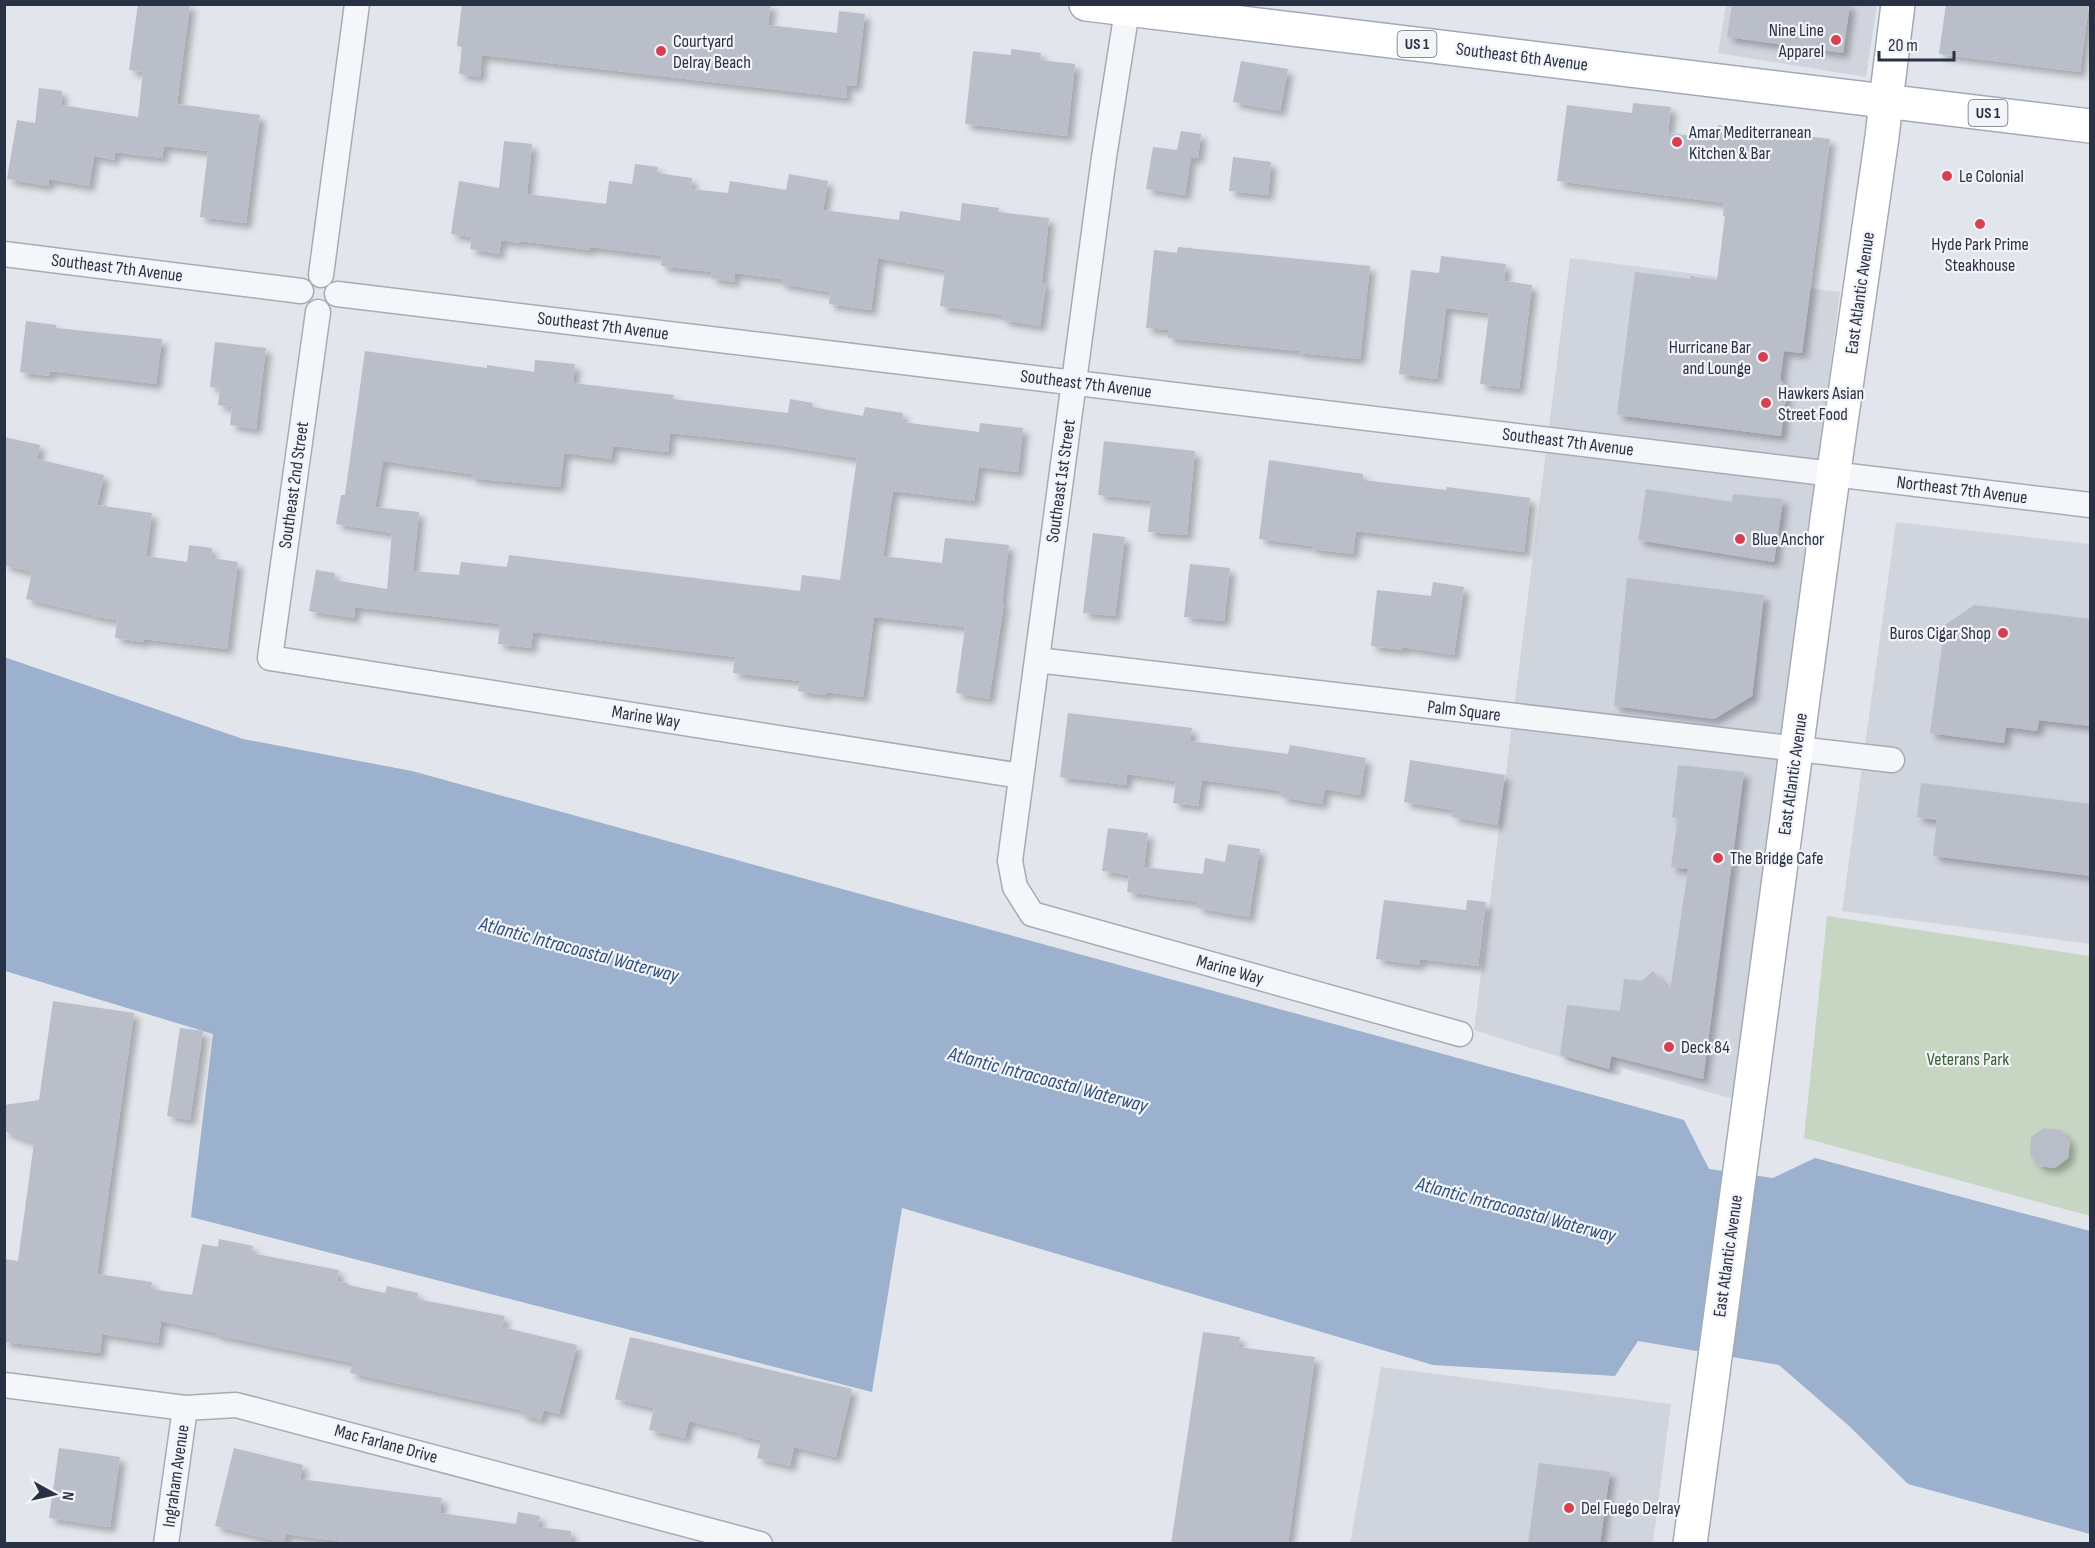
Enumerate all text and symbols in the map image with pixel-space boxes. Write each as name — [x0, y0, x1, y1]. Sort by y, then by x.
place label: Nine Line Apparel — [1769, 20, 1824, 62]
scale bar — [1879, 24, 1954, 62]
place label: Courtyard Delray Beach — [673, 31, 751, 73]
road number: US 1 — [1398, 31, 1436, 57]
marker: Nine Line Apparel — [1829, 33, 1843, 47]
text: 20 m — [1888, 35, 1918, 56]
street label: Southeast 6th Avenue — [1455, 38, 1589, 76]
marker: Courtyard Delray Beach — [654, 44, 668, 58]
road number: US 1 — [1968, 100, 2008, 126]
place label: Amar Mediterranean Kitchen & Bar — [1688, 122, 1811, 164]
marker: Amar Mediterranean Kitchen & Bar — [1670, 135, 1684, 149]
place label: Le Colonial — [1959, 166, 2024, 187]
marker: Le Colonial — [1940, 169, 1954, 183]
marker: Hyde Park Prime Steakhouse — [1973, 217, 1987, 231]
street label: East Atlantic Avenue — [1841, 231, 1879, 355]
place label: Hyde Park Prime Steakhouse — [1931, 234, 2029, 276]
street label: Southeast 7th Avenue — [50, 250, 184, 286]
street label: Southeast 7th Avenue — [536, 308, 670, 344]
place label: Hurricane Bar and Lounge — [1669, 337, 1751, 379]
marker: Hurricane Bar and Lounge — [1756, 350, 1770, 364]
street label: Southeast 7th Avenue — [1019, 366, 1153, 402]
place label: Hawkers Asian Street Food — [1778, 383, 1864, 425]
marker: Hawkers Asian Street Food — [1759, 396, 1773, 410]
street label: Southeast 1st Street — [1042, 418, 1080, 544]
street label: Southeast 2nd Street — [275, 420, 313, 550]
street label: Southeast 7th Avenue — [1501, 424, 1635, 460]
street label: Northeast 7th Avenue — [1895, 472, 2029, 508]
place label: Blue Anchor — [1752, 529, 1824, 550]
marker: Blue Anchor — [1733, 532, 1747, 546]
place label: Buros Cigar Shop — [1889, 623, 1991, 644]
marker: Buros Cigar Shop — [1996, 626, 2010, 640]
street label: Palm Square — [1426, 696, 1502, 726]
street label: Marine Way — [610, 701, 682, 733]
street label: East Atlantic Avenue — [1774, 712, 1812, 836]
place label: The Bridge Cafe — [1730, 848, 1824, 869]
marker: The Bridge Cafe — [1711, 851, 1725, 865]
water label: Atlantic Intracoastal Waterway — [476, 912, 683, 989]
street label: Marine Way — [1194, 950, 1266, 990]
place label: Deck 84 — [1681, 1037, 1730, 1058]
marker: Deck 84 — [1662, 1040, 1676, 1054]
water label: Atlantic Intracoastal Waterway — [945, 1042, 1152, 1119]
park label: Veterans Park — [1927, 1049, 2009, 1070]
water label: Atlantic Intracoastal Waterway — [1413, 1172, 1620, 1249]
street label: East Atlantic Avenue — [1709, 1194, 1747, 1318]
street label: Mac Farlane Drive — [332, 1420, 440, 1468]
street label: Ingraham Avenue — [158, 1423, 194, 1529]
north arrow — [24, 1464, 84, 1524]
text: N — [57, 1490, 77, 1501]
place label: Del Fuego Delray — [1581, 1498, 1680, 1519]
marker: Del Fuego Delray — [1562, 1501, 1576, 1515]

